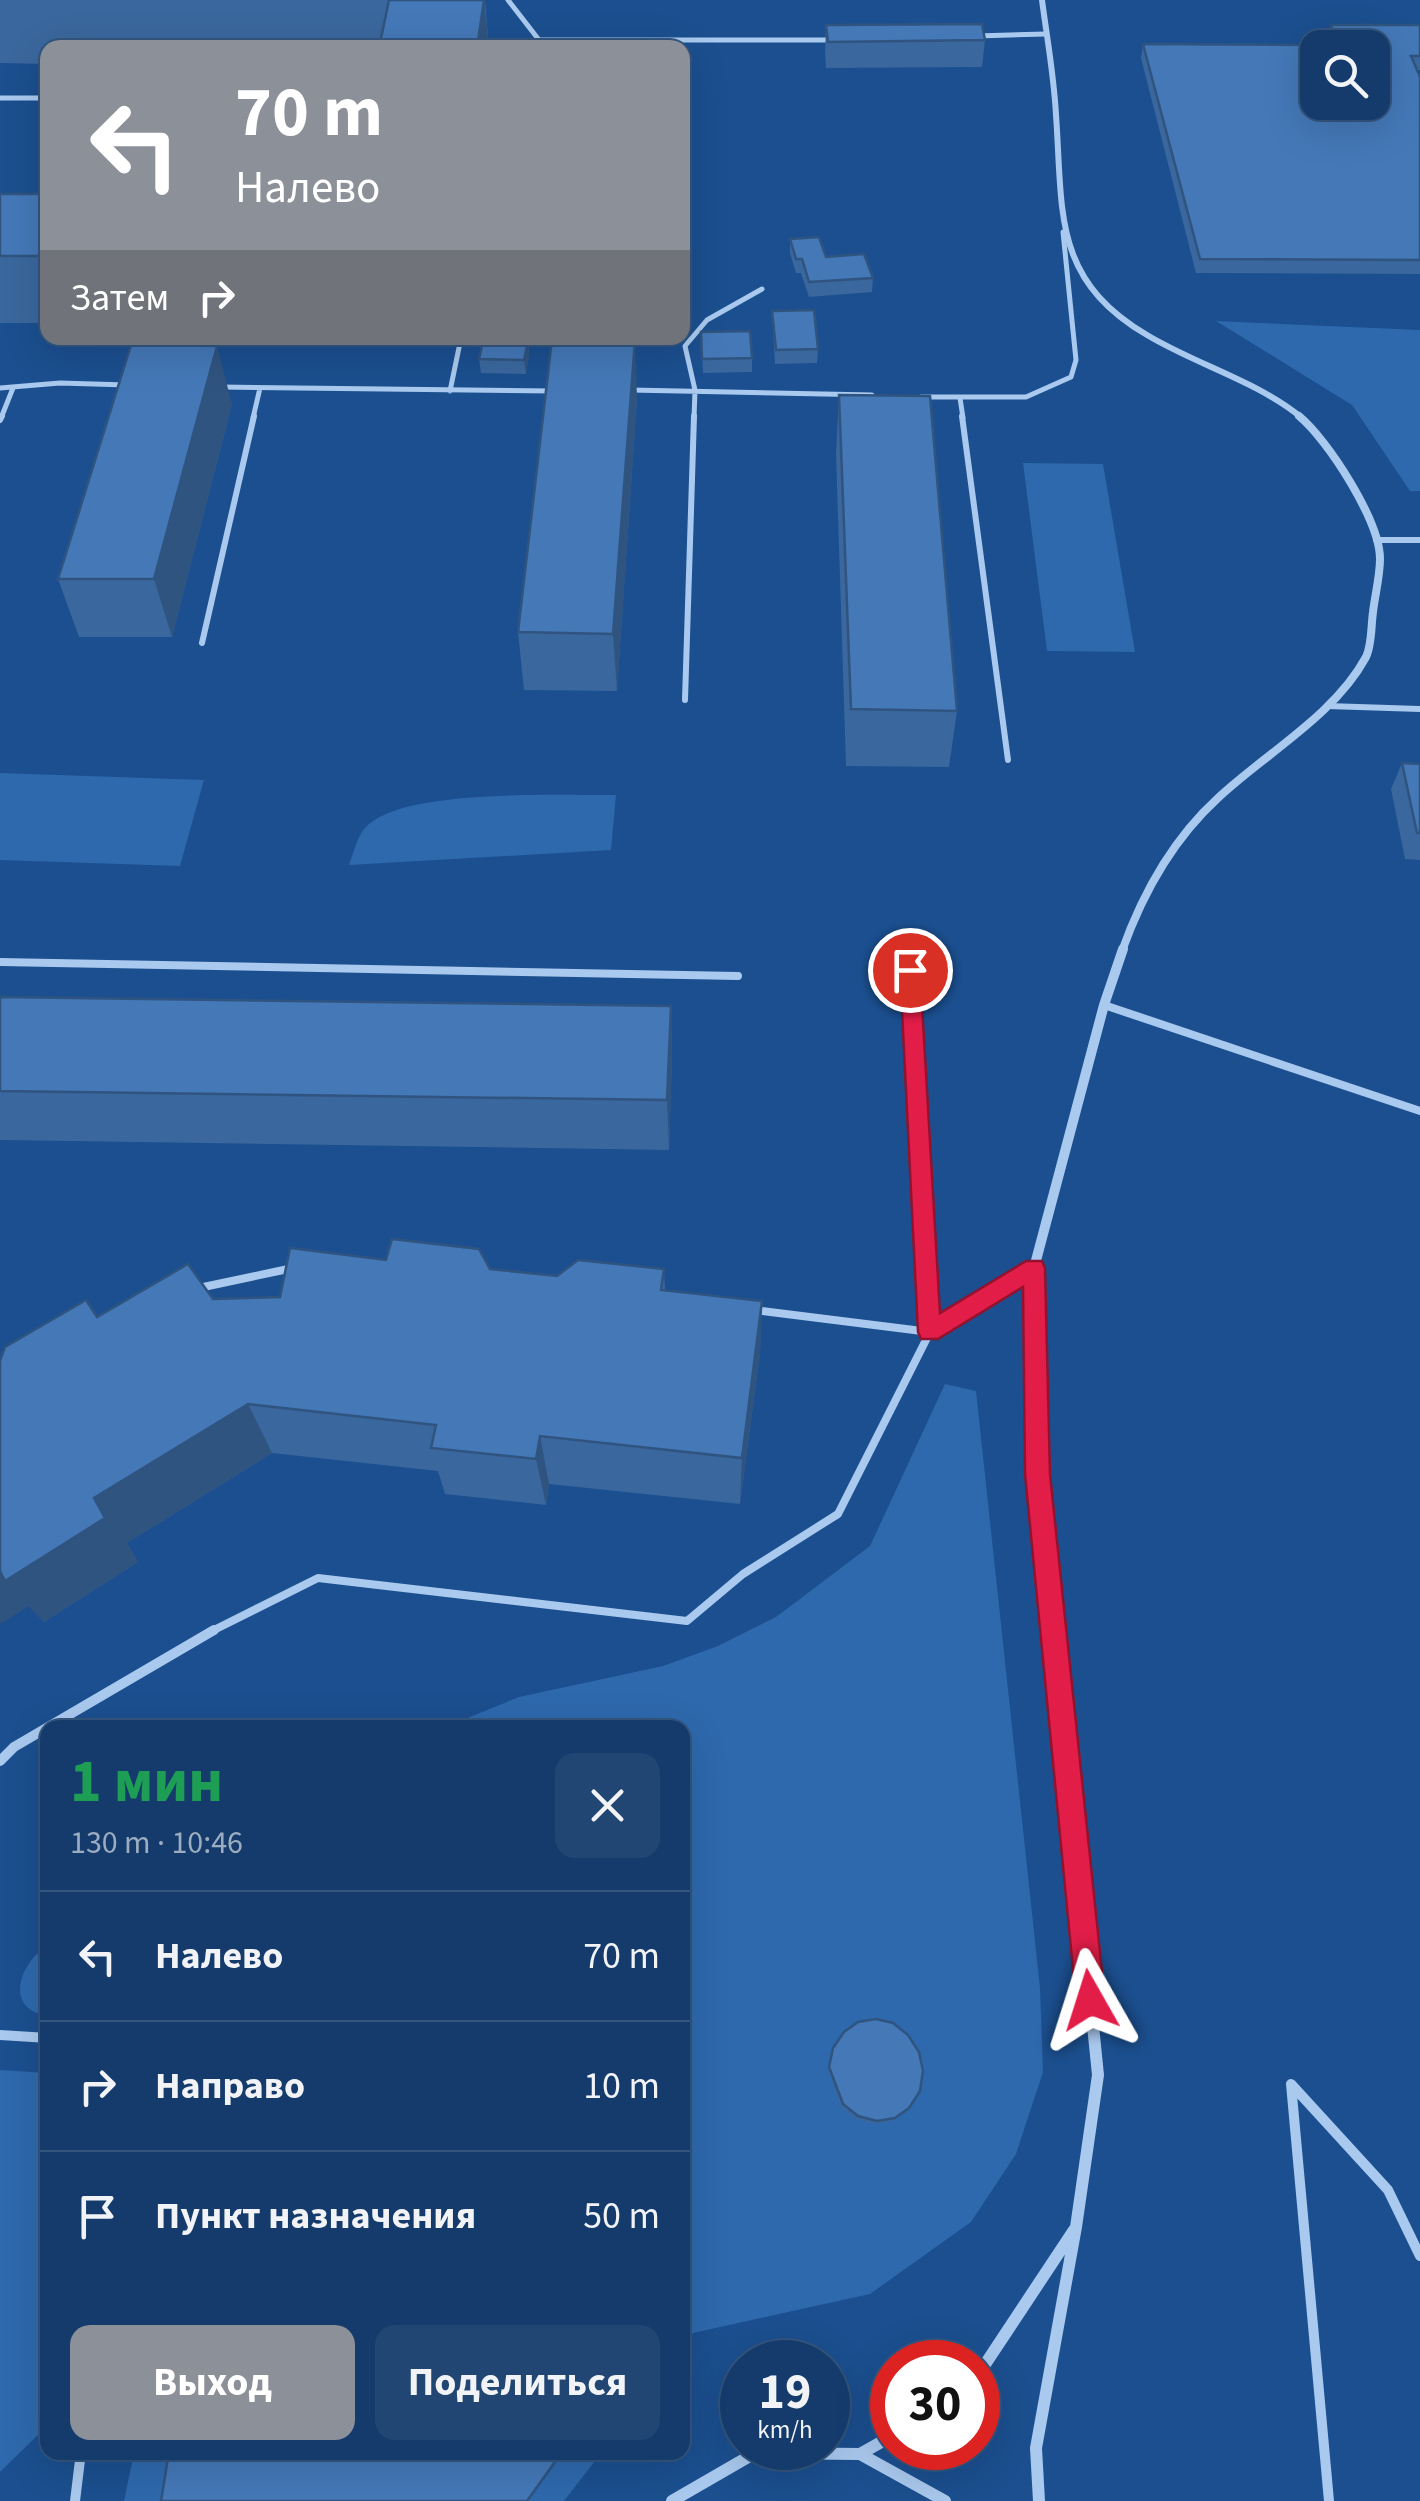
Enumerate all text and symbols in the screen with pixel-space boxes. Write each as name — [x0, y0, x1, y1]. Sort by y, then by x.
map controls — [1300, 30, 1390, 120]
button: search — [1300, 30, 1390, 120]
text: 70 m — [235, 63, 383, 163]
icon: left — [70, 80, 200, 210]
text: Налево — [235, 156, 381, 220]
icon: right — [189, 270, 244, 325]
text: Затем — [70, 271, 169, 325]
pin — [868, 928, 953, 1013]
icon: arrive — [883, 943, 938, 998]
text: 1 мин — [70, 1740, 223, 1825]
button: close — [555, 1753, 660, 1858]
text: 130 m · 10:46 — [70, 1820, 243, 1866]
icon: left — [70, 1929, 125, 1984]
text: Налево — [155, 1929, 283, 1983]
text: 70 m — [583, 1929, 660, 1983]
position arrow — [1038, 1948, 1142, 2052]
icon: right — [70, 2059, 125, 2114]
text: Направо — [155, 2059, 305, 2113]
text: 10 m — [583, 2059, 660, 2113]
icon: arrive — [70, 2189, 125, 2244]
text: Пункт назначения — [155, 2189, 476, 2243]
text: 50 m — [583, 2189, 660, 2243]
button: Выход — [70, 2325, 355, 2440]
button: Поделиться — [375, 2325, 660, 2440]
speed limit sign: 30 — [870, 2340, 1000, 2470]
text: 19 — [759, 2357, 811, 2428]
text: km/h — [757, 2412, 813, 2448]

